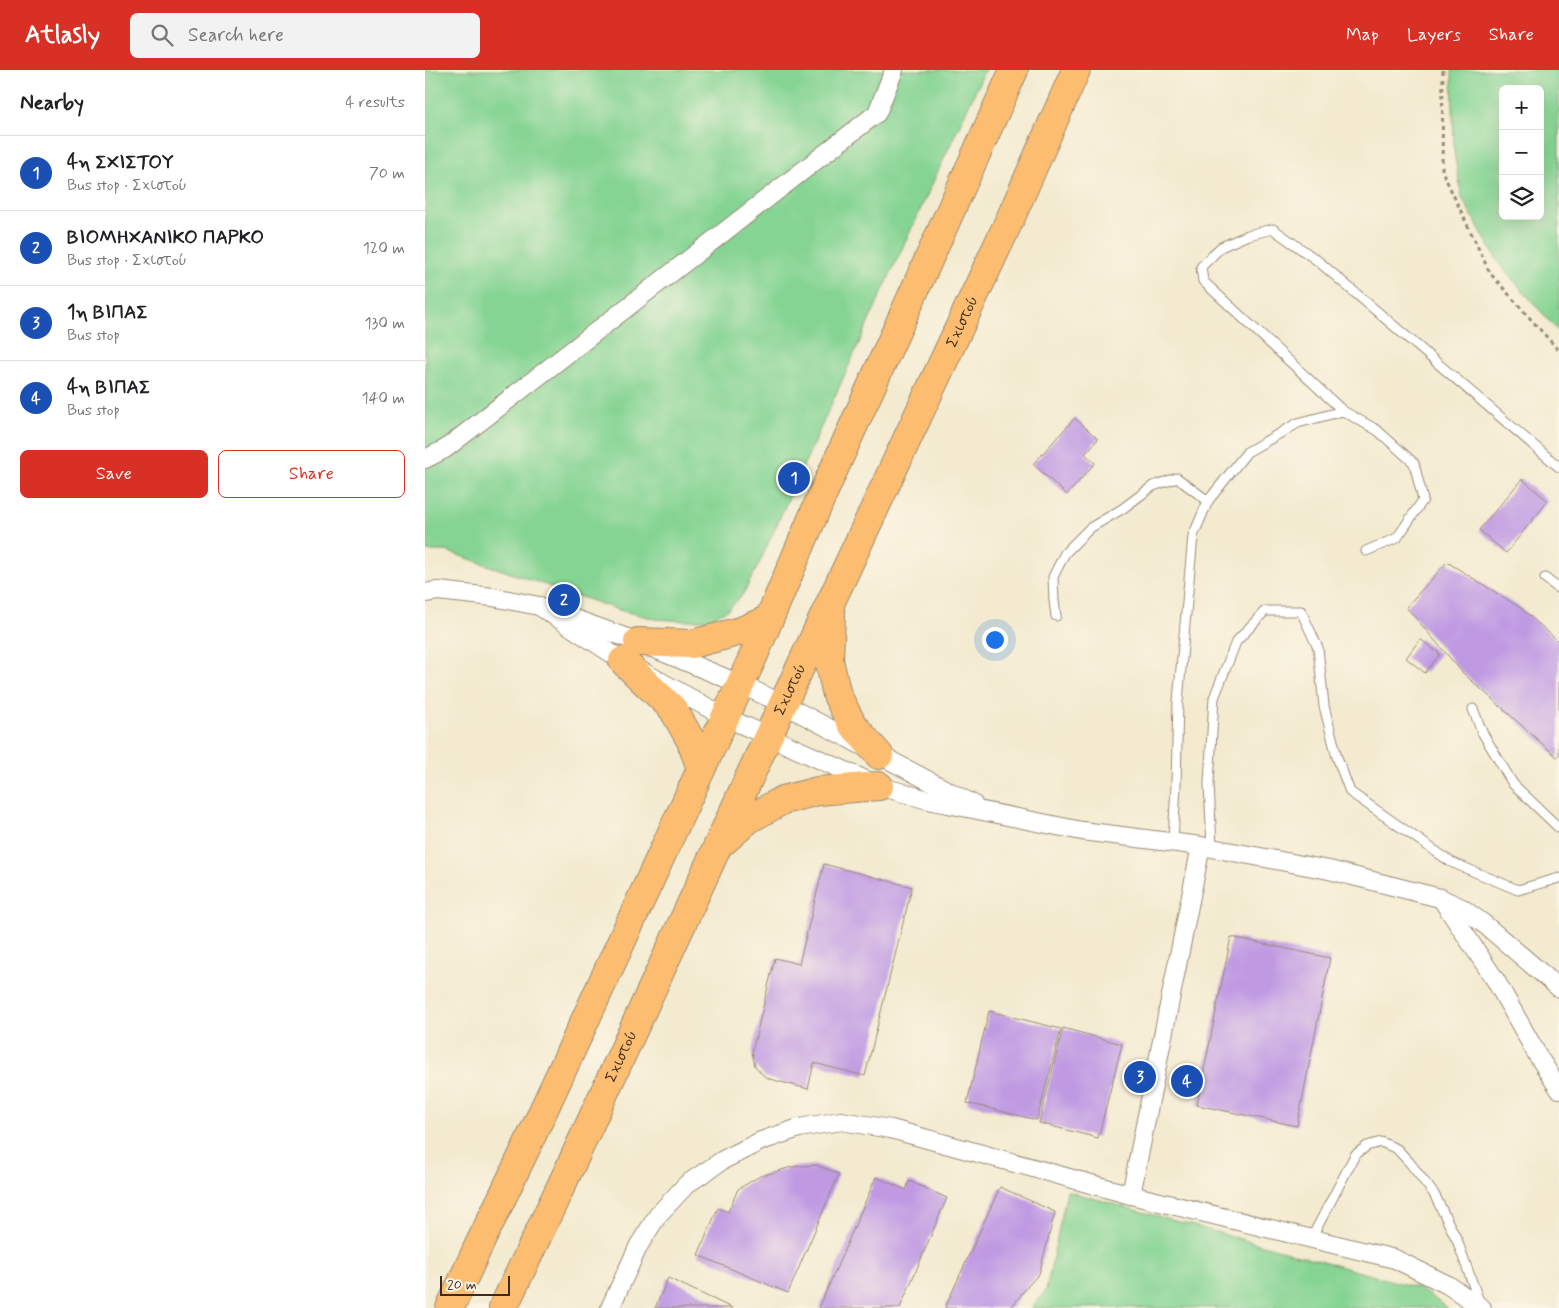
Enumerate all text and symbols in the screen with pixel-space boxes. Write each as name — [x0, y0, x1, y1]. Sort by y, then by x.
search box — [130, 13, 480, 58]
text: Atlasly — [25, 20, 100, 51]
icon: search — [148, 21, 176, 49]
text: Search here — [188, 23, 284, 48]
text: Map — [1346, 23, 1379, 47]
text: Layers — [1407, 23, 1461, 47]
text: Share — [1489, 23, 1534, 47]
map controls — [1499, 85, 1544, 220]
button: + — [1499, 85, 1544, 130]
text: Nearby — [20, 89, 84, 117]
text: 4 results — [345, 92, 405, 113]
button: − — [1499, 130, 1544, 175]
text: 4η ΣΧΙΣΤΟΥ — [67, 150, 174, 175]
text: 1 — [32, 163, 40, 184]
text: 70 m — [369, 163, 405, 184]
text: Bus stop · Σχιστού — [67, 175, 187, 196]
button: layers — [1499, 175, 1544, 220]
text: ΒΙΟΜΗΧΑΝΙΚΟ ΠΑΡΚΟ — [67, 225, 264, 250]
text: 2 — [32, 238, 40, 259]
text: 120 m — [363, 238, 405, 259]
text: Bus stop · Σχιστού — [67, 250, 187, 271]
street label: Σχιστού — [941, 292, 983, 351]
text: 1η ΒΙΠΑΣ — [67, 300, 148, 325]
text: 3 — [32, 313, 40, 334]
text: 130 m — [364, 313, 405, 334]
text: Bus stop — [67, 325, 120, 346]
text: 4η ΒΙΠΑΣ — [67, 375, 150, 400]
text: 4 — [31, 388, 41, 409]
text: 140 m — [361, 388, 405, 409]
text: Bus stop — [67, 400, 120, 421]
button: Save — [20, 450, 208, 498]
button: Share — [218, 450, 405, 498]
pin: 1 — [778, 459, 810, 497]
pin: 2 — [548, 581, 580, 619]
your location — [982, 627, 1008, 653]
street label: Σχιστού — [769, 660, 811, 718]
street label: Σχιστού — [600, 1027, 642, 1086]
pin: 3 — [1124, 1058, 1156, 1096]
pin: 4 — [1171, 1062, 1203, 1100]
scale bar — [440, 1273, 510, 1296]
text: 20 m — [447, 1276, 477, 1294]

